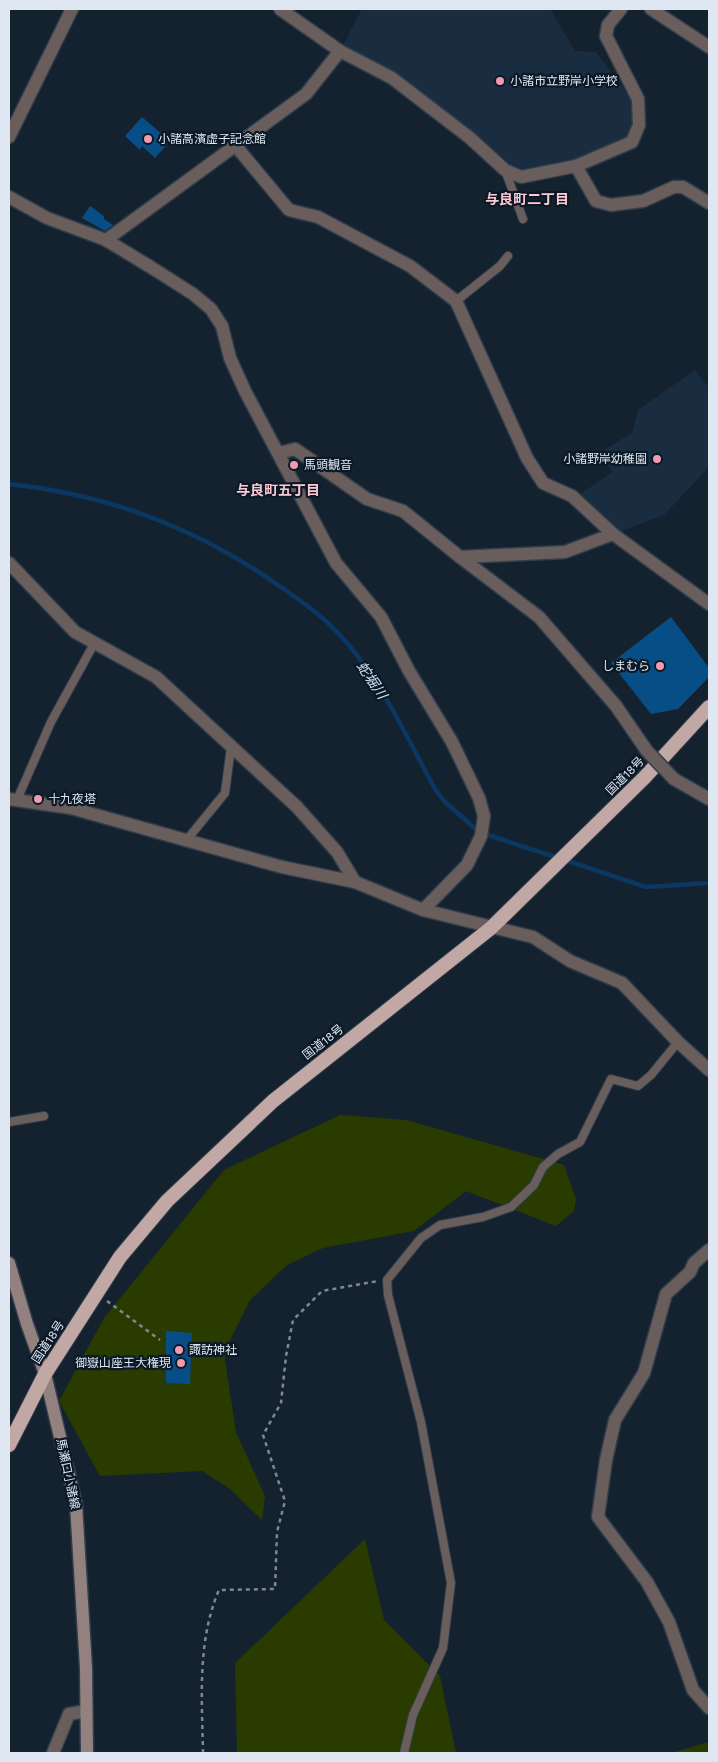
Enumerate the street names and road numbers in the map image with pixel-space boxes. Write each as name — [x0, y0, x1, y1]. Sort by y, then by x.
street label: 国道18号 — [603, 754, 647, 798]
street label: 国道18号 — [300, 1022, 346, 1062]
street label: 国道18号 — [29, 1318, 67, 1366]
street label: 馬瀬口小諸線 — [54, 1437, 82, 1511]

